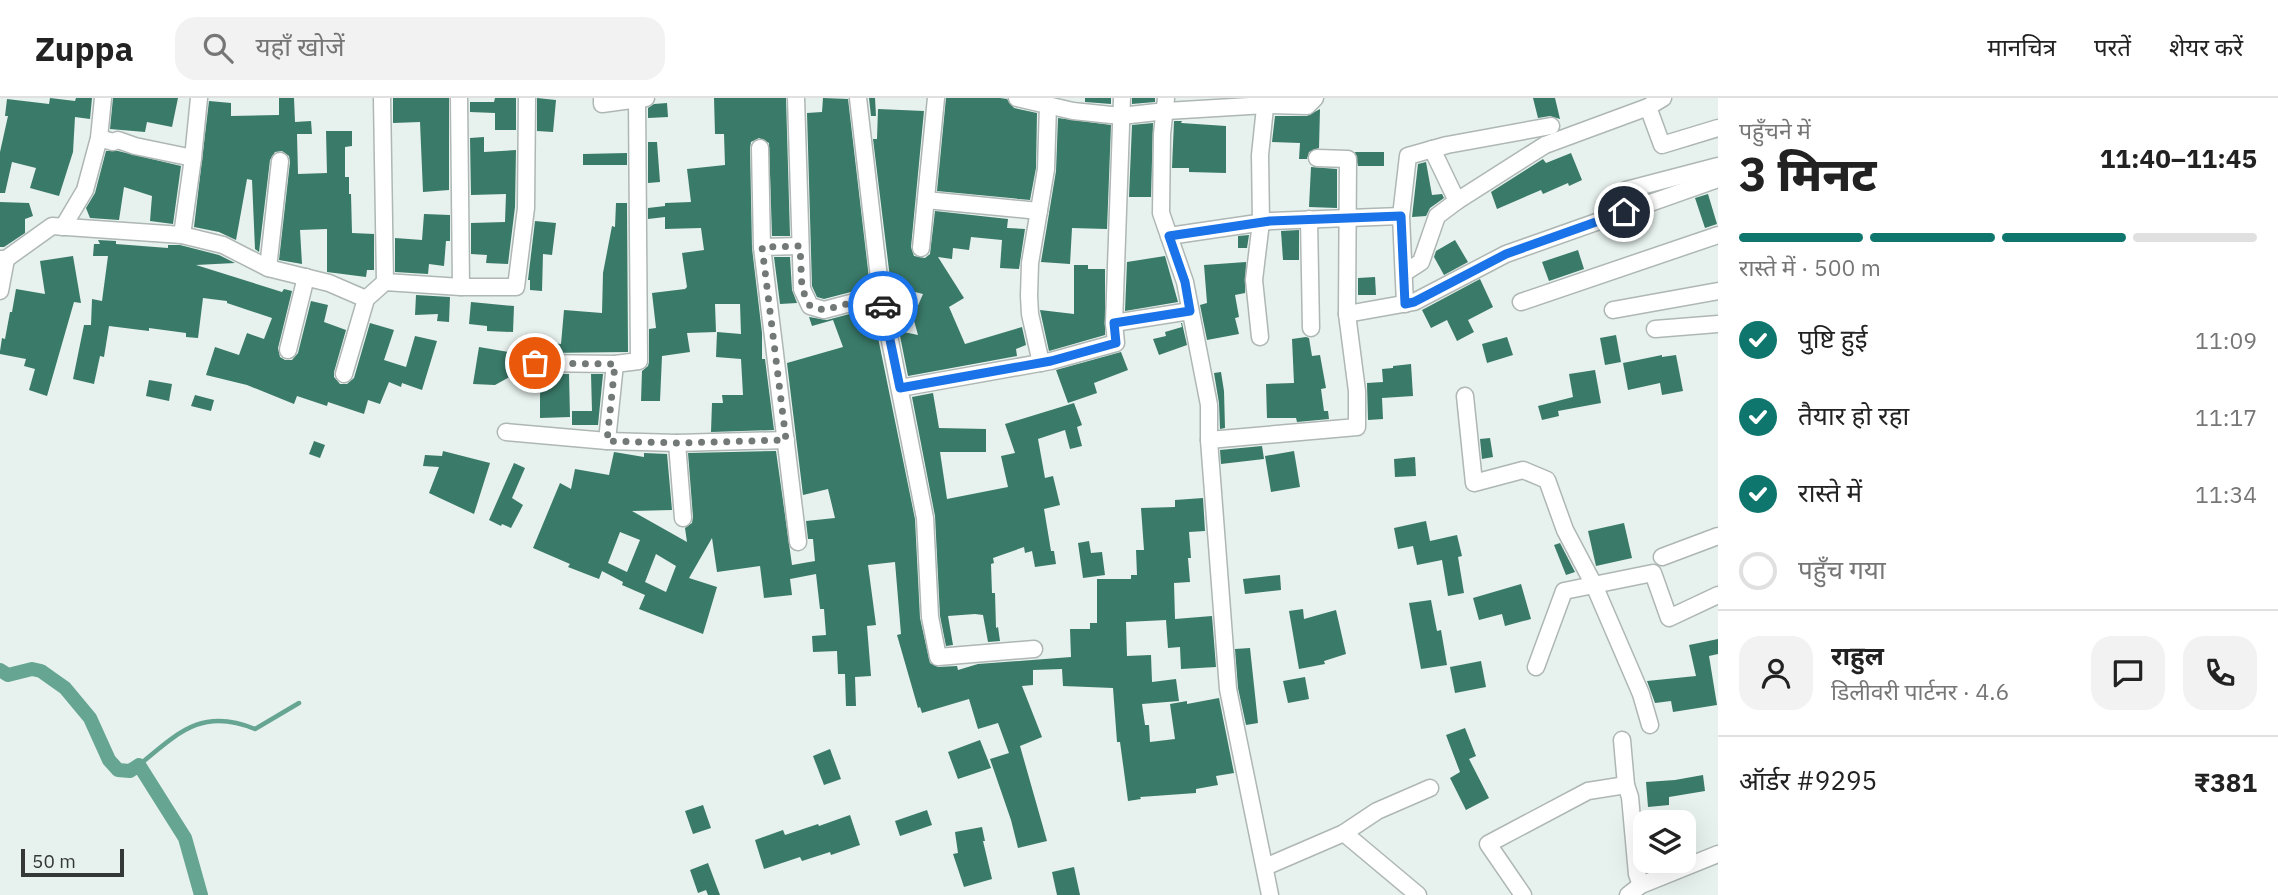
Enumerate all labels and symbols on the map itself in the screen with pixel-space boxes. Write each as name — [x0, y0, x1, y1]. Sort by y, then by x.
pin — [1594, 182, 1654, 242]
courier — [848, 271, 918, 341]
pin — [505, 333, 565, 393]
scale bar — [21, 846, 124, 878]

